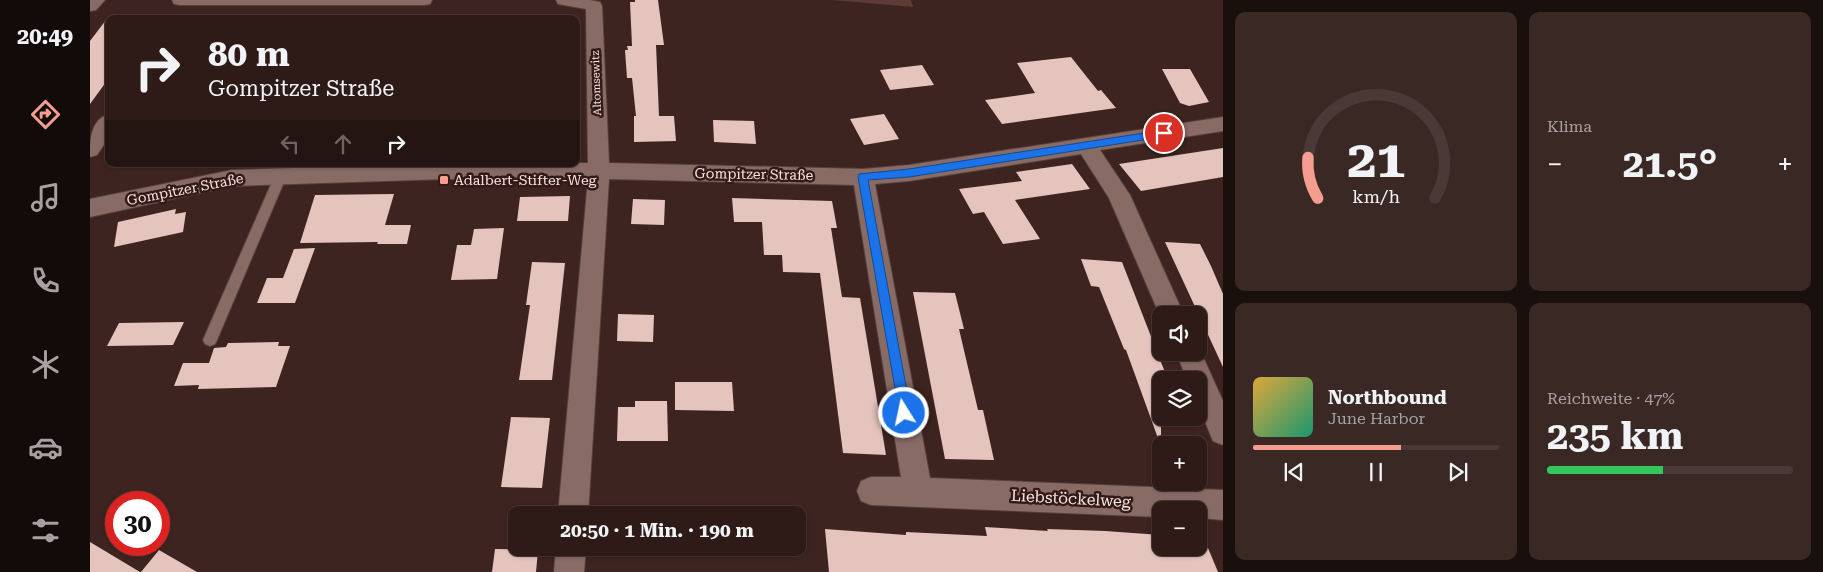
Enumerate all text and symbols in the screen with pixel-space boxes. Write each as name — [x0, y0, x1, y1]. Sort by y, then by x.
text: 20:49 — [17, 24, 73, 49]
text: 80 m — [208, 34, 290, 75]
icon: right — [125, 35, 190, 100]
street label: Altomsewitz — [589, 50, 604, 116]
text: Gompitzer Straße — [208, 76, 394, 101]
icon: directions — [28, 97, 63, 132]
pin — [1143, 112, 1185, 154]
text: Klima — [1547, 117, 1592, 136]
icon: arrive — [1150, 119, 1178, 147]
text: 21 — [1347, 129, 1405, 190]
icon: left — [276, 130, 304, 158]
icon: ahead — [329, 130, 357, 158]
icon: right — [382, 130, 410, 158]
text: 21.5° — [1623, 142, 1717, 186]
text: − — [1547, 148, 1563, 181]
text: + — [1777, 148, 1793, 181]
street label: Gompitzer Straße — [695, 165, 814, 183]
street label: Gompitzer Straße — [125, 170, 245, 208]
place label: Adalbert-Stifter-Weg — [454, 172, 596, 188]
marker: Adalbert-Stifter-Weg — [438, 174, 450, 186]
icon: music — [28, 180, 63, 215]
text: km/h — [1352, 186, 1400, 207]
icon: phone — [28, 263, 63, 298]
map controls — [1152, 306, 1207, 556]
button: sound — [1152, 306, 1207, 361]
icon: climate — [28, 347, 63, 382]
button: layers — [1152, 371, 1207, 426]
position arrow — [877, 386, 929, 438]
text: Northbound — [1328, 386, 1447, 409]
text: Reichweite · 47% — [1547, 389, 1675, 408]
text: June Harbor — [1328, 409, 1425, 428]
text: 235 km — [1547, 414, 1683, 458]
icon: car — [28, 430, 63, 465]
button: + — [1152, 436, 1207, 491]
icon: previous — [1280, 458, 1308, 486]
icon: pause — [1362, 458, 1390, 486]
icon: next — [1444, 458, 1472, 486]
street label: Liebstöckelweg — [1011, 486, 1132, 511]
speed limit sign: 30 — [105, 491, 170, 556]
button: − — [1152, 501, 1207, 556]
icon: filters — [28, 513, 63, 548]
text: 20:50 · 1 Min. · 190 m — [560, 519, 754, 542]

